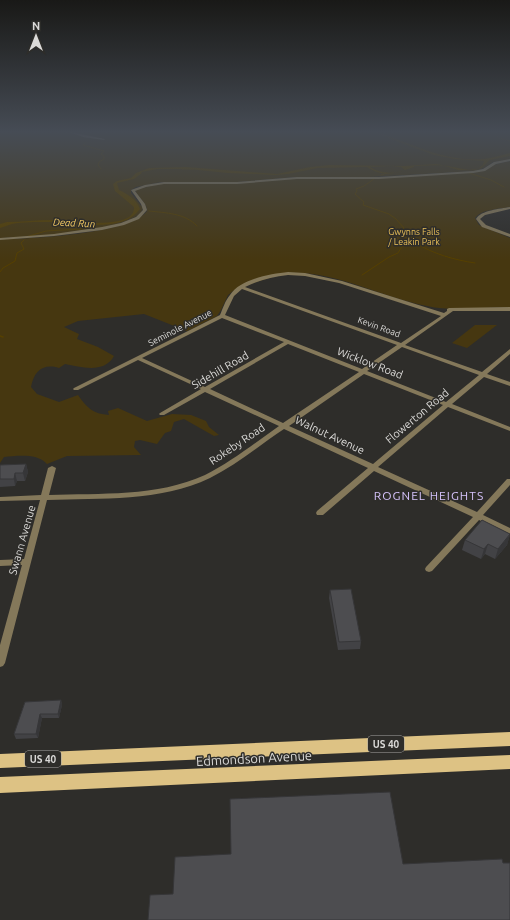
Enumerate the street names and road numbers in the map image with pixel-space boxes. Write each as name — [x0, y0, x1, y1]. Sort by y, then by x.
street label: Seminole Avenue — [147, 308, 213, 348]
street label: Kevin Road — [356, 315, 402, 339]
street label: Wicklow Road — [335, 345, 405, 381]
street label: Sidehill Road — [189, 349, 251, 391]
street label: Flowerton Road — [383, 386, 451, 446]
street label: Walnut Avenue — [293, 414, 367, 456]
street label: Rokeby Road — [207, 421, 267, 467]
street label: Swann Avenue — [6, 504, 38, 576]
road number: US 40 — [368, 736, 404, 752]
street label: Edmondson Avenue — [196, 748, 312, 768]
road number: US 40 — [25, 751, 61, 767]

